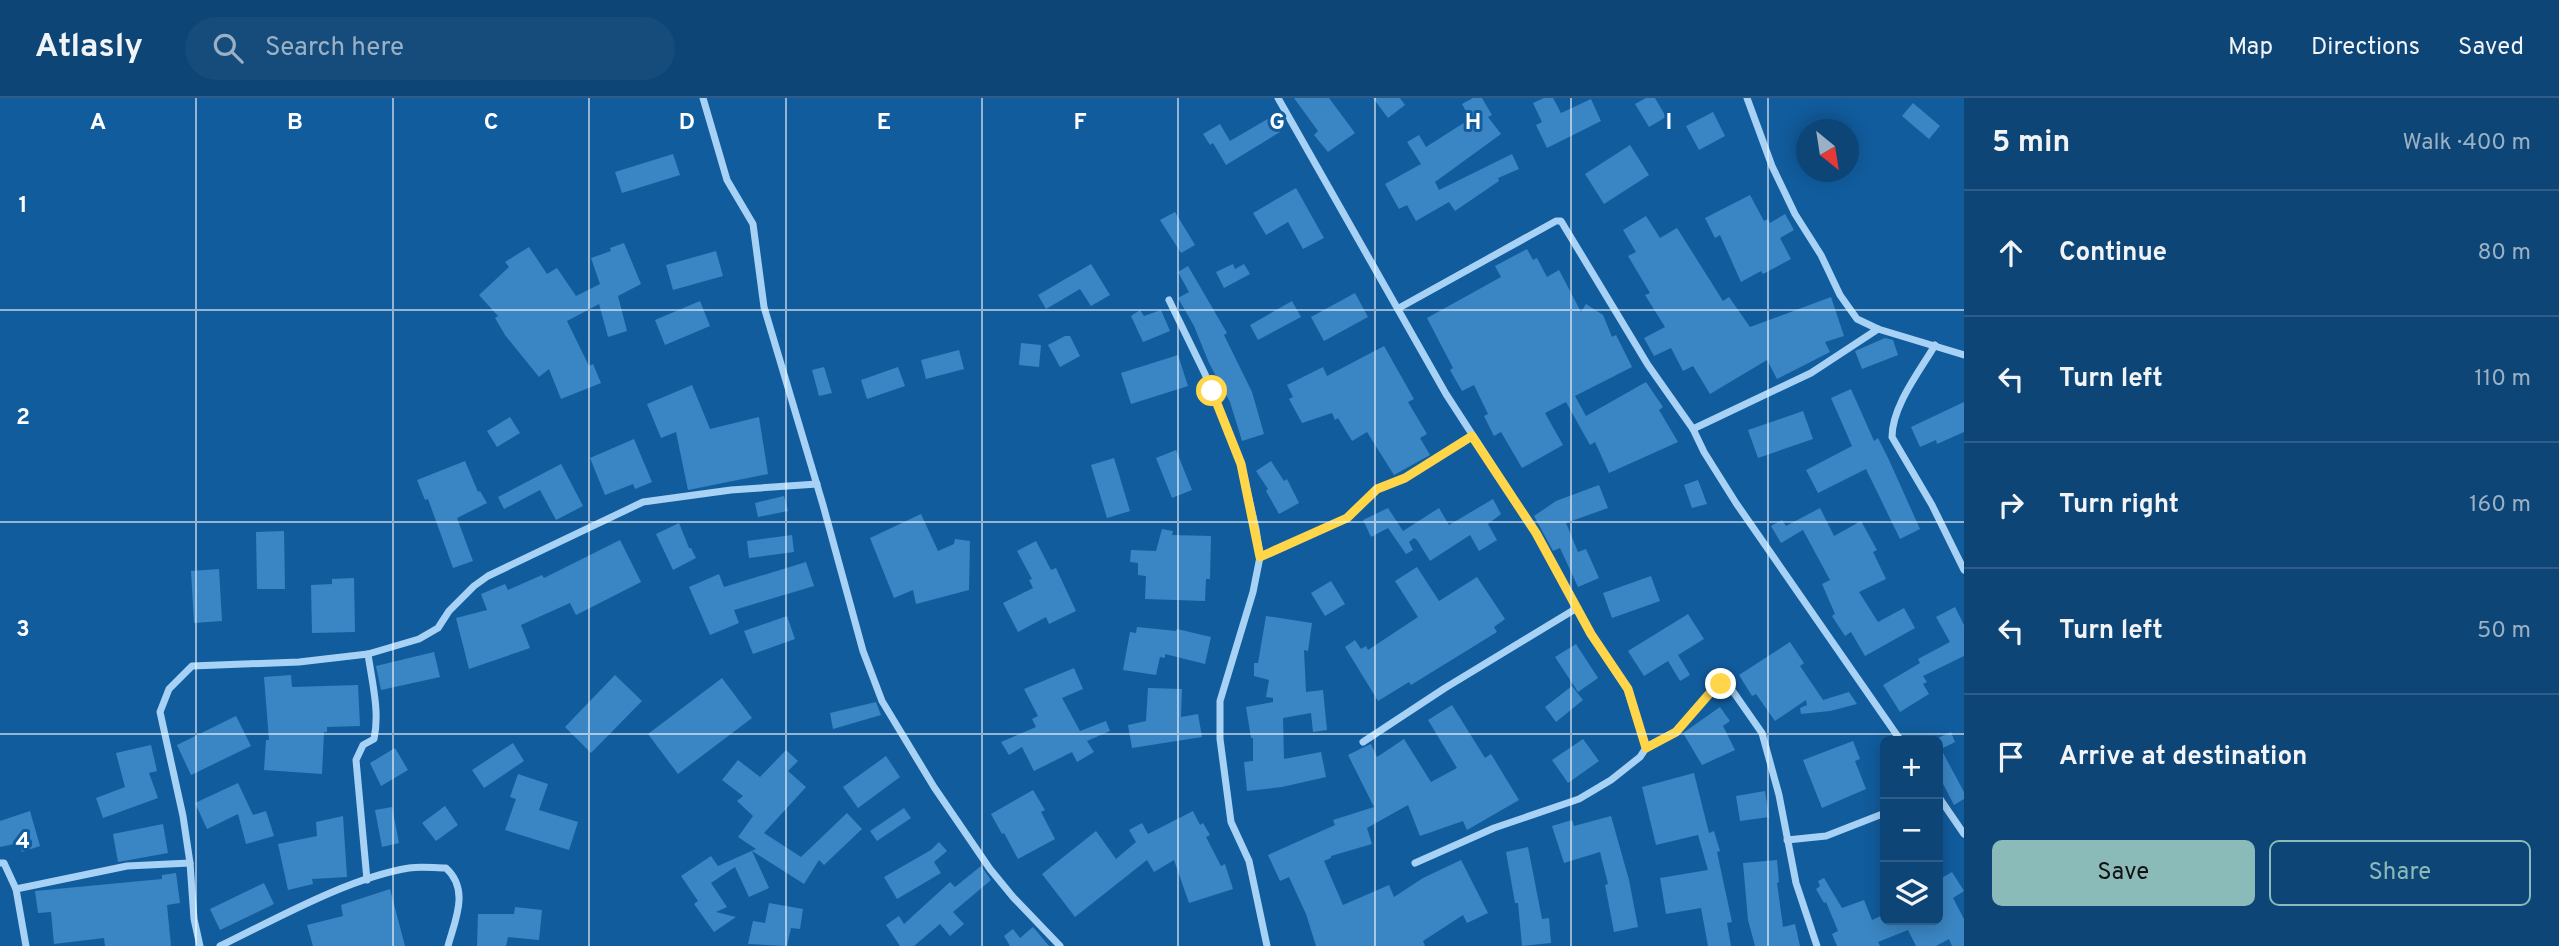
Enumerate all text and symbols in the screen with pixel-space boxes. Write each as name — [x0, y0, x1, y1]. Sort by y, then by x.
search box — [185, 17, 675, 80]
text: Atlasly — [35, 27, 143, 69]
icon: search — [209, 29, 247, 67]
text: Search here — [265, 32, 404, 65]
text: Map — [2228, 33, 2273, 63]
text: Directions — [2311, 33, 2420, 63]
text: Saved — [2458, 33, 2524, 63]
text: A — [90, 109, 106, 138]
text: B — [287, 109, 303, 138]
text: C — [484, 109, 498, 138]
text: D — [679, 109, 695, 138]
text: E — [877, 109, 891, 138]
text: F — [1073, 109, 1087, 138]
text: G — [1269, 109, 1285, 138]
text: H — [1465, 109, 1481, 138]
text: I — [1666, 109, 1672, 138]
north arrow — [1796, 119, 1859, 182]
text: 5 min — [1992, 125, 2070, 162]
text: Walk · 400 m — [2403, 129, 2531, 158]
text: 1 — [18, 192, 28, 221]
icon: ahead — [1992, 234, 2030, 272]
text: Continue — [2059, 237, 2167, 270]
text: 80 m — [2478, 239, 2531, 268]
icon: left — [1992, 360, 2030, 398]
text: Turn left — [2059, 363, 2163, 396]
text: 110 m — [2474, 365, 2531, 394]
route start — [1196, 375, 1227, 406]
text: 2 — [16, 404, 30, 433]
icon: right — [1992, 486, 2030, 524]
text: Turn right — [2059, 489, 2179, 522]
text: 160 m — [2469, 491, 2531, 520]
icon: left — [1992, 612, 2030, 650]
text: Turn left — [2059, 615, 2163, 648]
text: 3 — [16, 616, 30, 645]
text: 50 m — [2477, 617, 2531, 646]
route end — [1705, 668, 1736, 699]
map controls — [1880, 736, 1943, 925]
button: + — [1880, 736, 1943, 799]
icon: arrive — [1992, 738, 2030, 776]
text: Arrive at destination — [2059, 741, 2307, 774]
button: − — [1880, 799, 1943, 862]
text: 4 — [16, 828, 30, 857]
button: Save — [1992, 840, 2255, 906]
button: Share — [2269, 840, 2531, 906]
button: layers — [1880, 862, 1943, 925]

